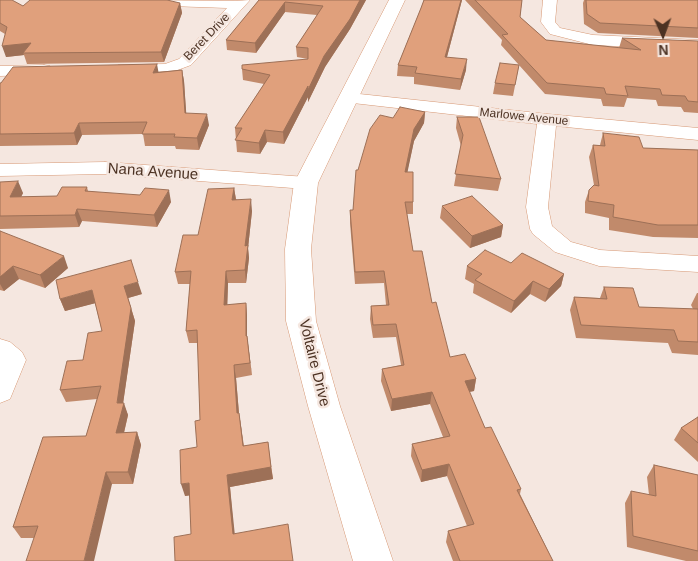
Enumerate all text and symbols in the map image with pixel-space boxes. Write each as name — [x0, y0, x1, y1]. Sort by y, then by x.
street label: Beret Drive — [181, 10, 233, 64]
north arrow — [638, 10, 688, 60]
text: N — [658, 42, 669, 58]
street label: Marlowe Avenue — [479, 105, 569, 129]
street label: Nana Avenue — [107, 160, 199, 184]
street label: Voltaire Drive — [294, 318, 334, 408]

